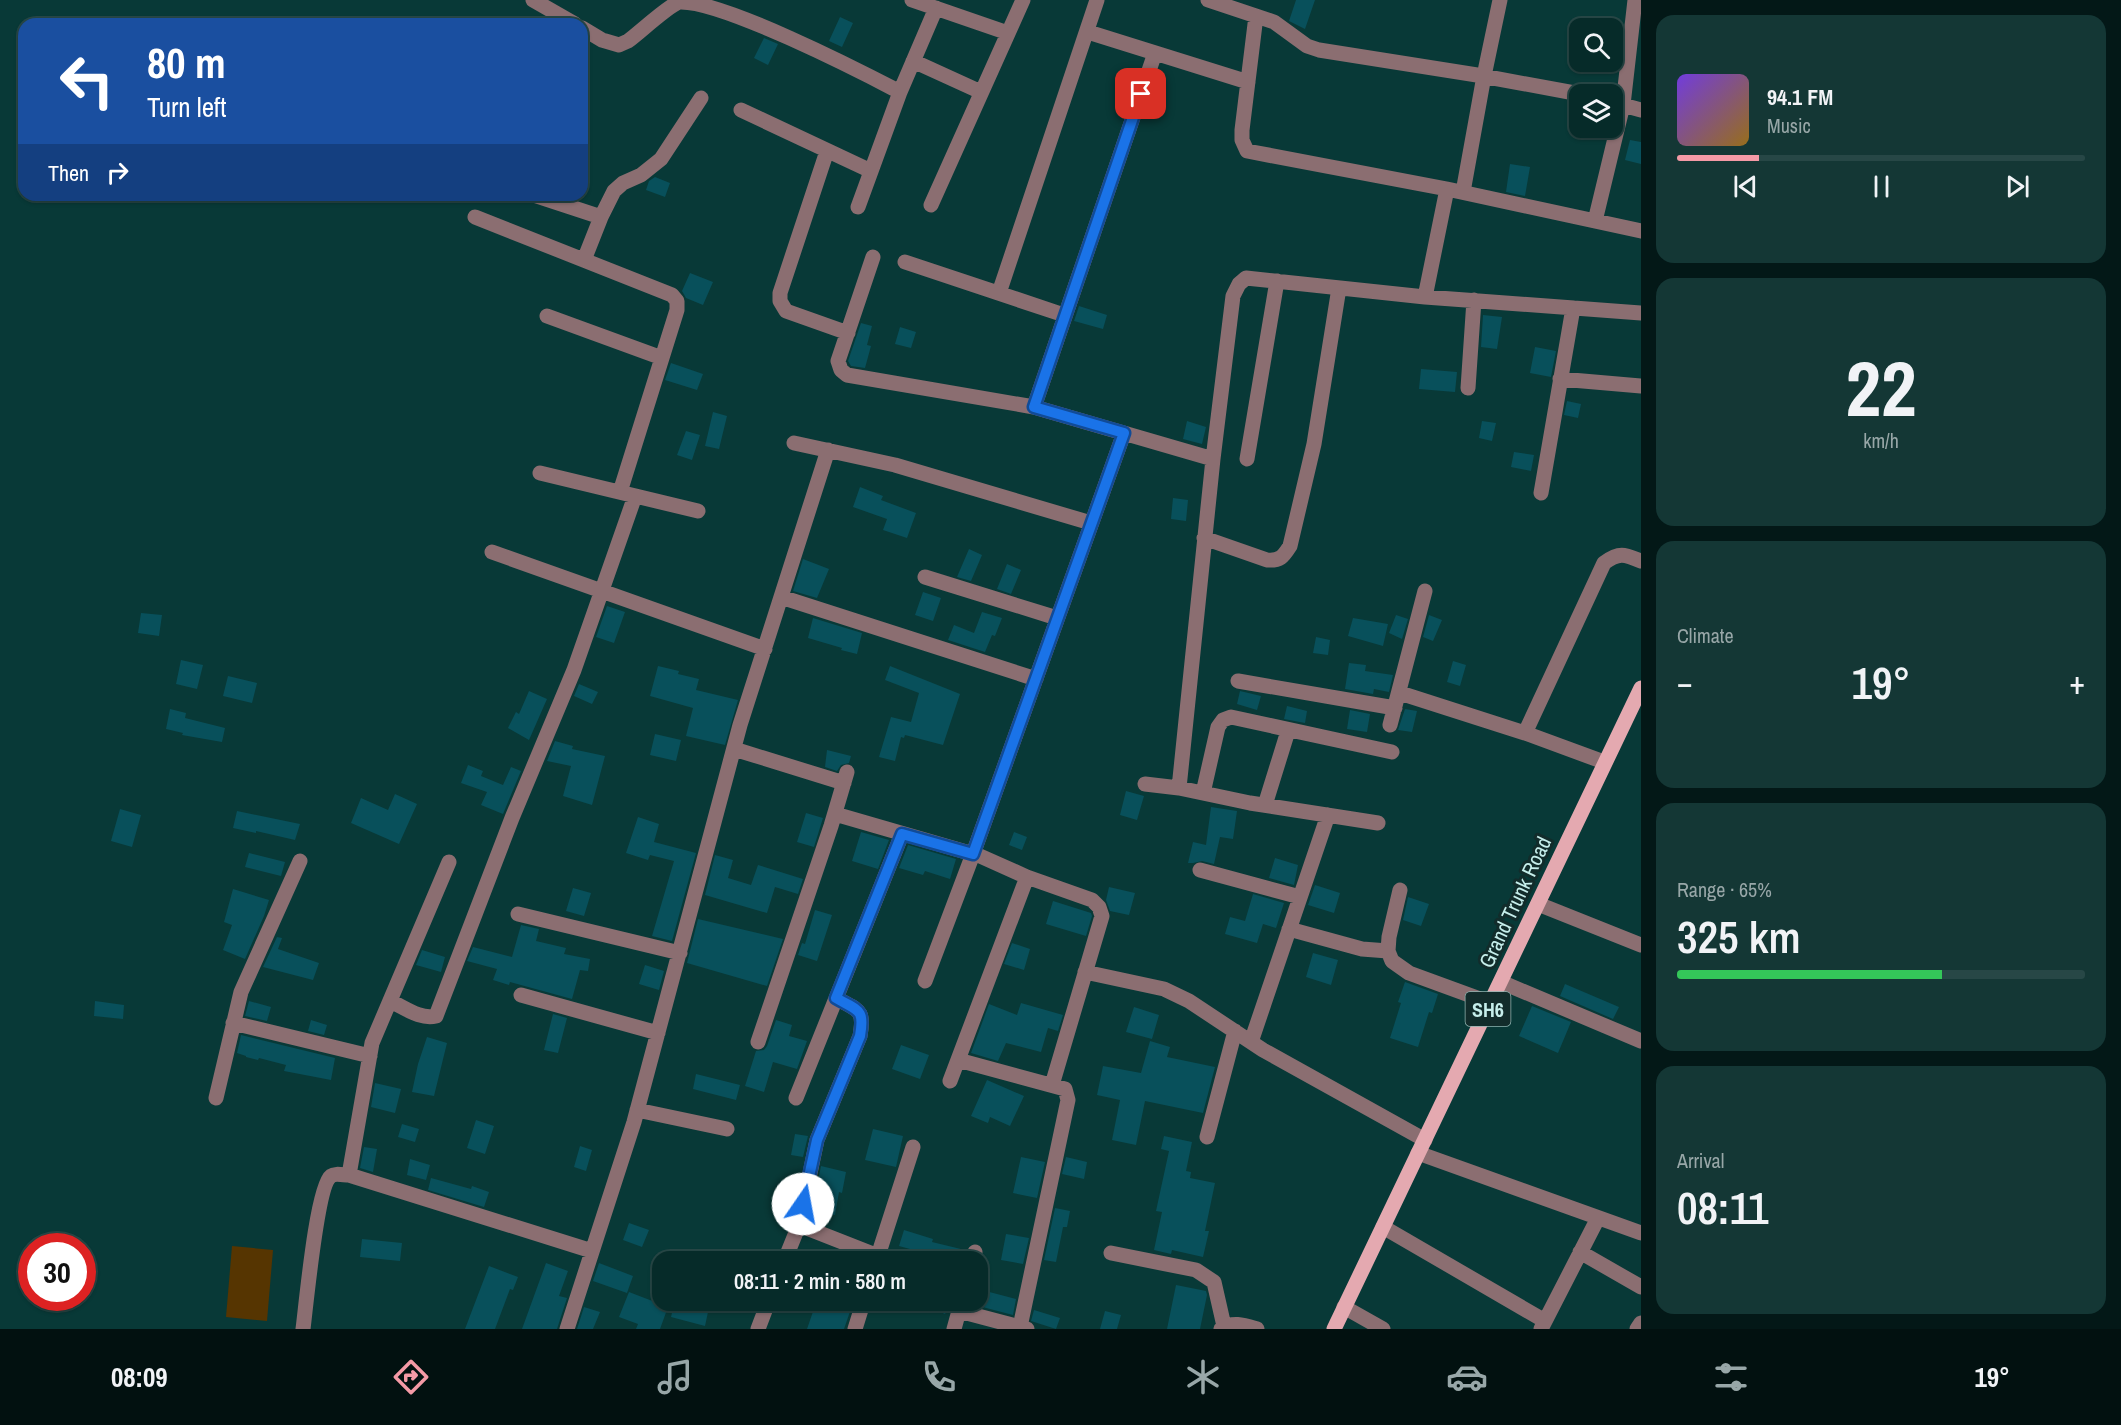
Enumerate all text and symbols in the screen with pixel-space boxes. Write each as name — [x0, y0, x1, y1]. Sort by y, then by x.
map controls — [1569, 18, 1623, 138]
button: search — [1569, 18, 1623, 72]
text: 80 m — [147, 35, 226, 91]
icon: left — [48, 42, 126, 120]
pin — [1115, 68, 1166, 119]
icon: arrive — [1124, 77, 1157, 110]
text: 94.1 FM — [1767, 82, 1833, 112]
button: layers — [1569, 84, 1623, 138]
text: Turn left — [147, 89, 226, 125]
text: Music — [1767, 112, 1811, 139]
icon: right — [101, 156, 134, 189]
text: Then — [48, 158, 89, 188]
icon: previous — [1729, 170, 1762, 203]
icon: pause — [1865, 170, 1898, 203]
icon: next — [2001, 170, 2034, 203]
text: 22 — [1845, 335, 1917, 440]
text: km/h — [1863, 427, 1899, 454]
text: Climate — [1677, 622, 1734, 649]
text: 19° — [1851, 652, 1911, 713]
text: − — [1677, 660, 1693, 704]
text: + — [2069, 660, 2085, 704]
street label: Grand Trunk Road — [1472, 832, 1558, 972]
text: Range · 65% — [1677, 876, 1772, 903]
text: 325 km — [1677, 906, 1801, 967]
road number: SH6 — [1466, 992, 1510, 1026]
text: Arrival — [1677, 1147, 1724, 1174]
position arrow — [771, 1172, 835, 1236]
text: 08:11 — [1677, 1177, 1768, 1238]
speed limit sign: 30 — [18, 1233, 96, 1311]
text: 08:11 · 2 min · 580 m — [734, 1266, 906, 1296]
icon: directions — [390, 1356, 432, 1398]
icon: music — [654, 1356, 696, 1398]
icon: phone — [918, 1356, 960, 1398]
icon: climate — [1182, 1356, 1224, 1398]
icon: car — [1446, 1356, 1488, 1398]
icon: filters — [1710, 1356, 1752, 1398]
text: 08:09 — [111, 1359, 168, 1395]
text: 19° — [1974, 1359, 2010, 1395]

